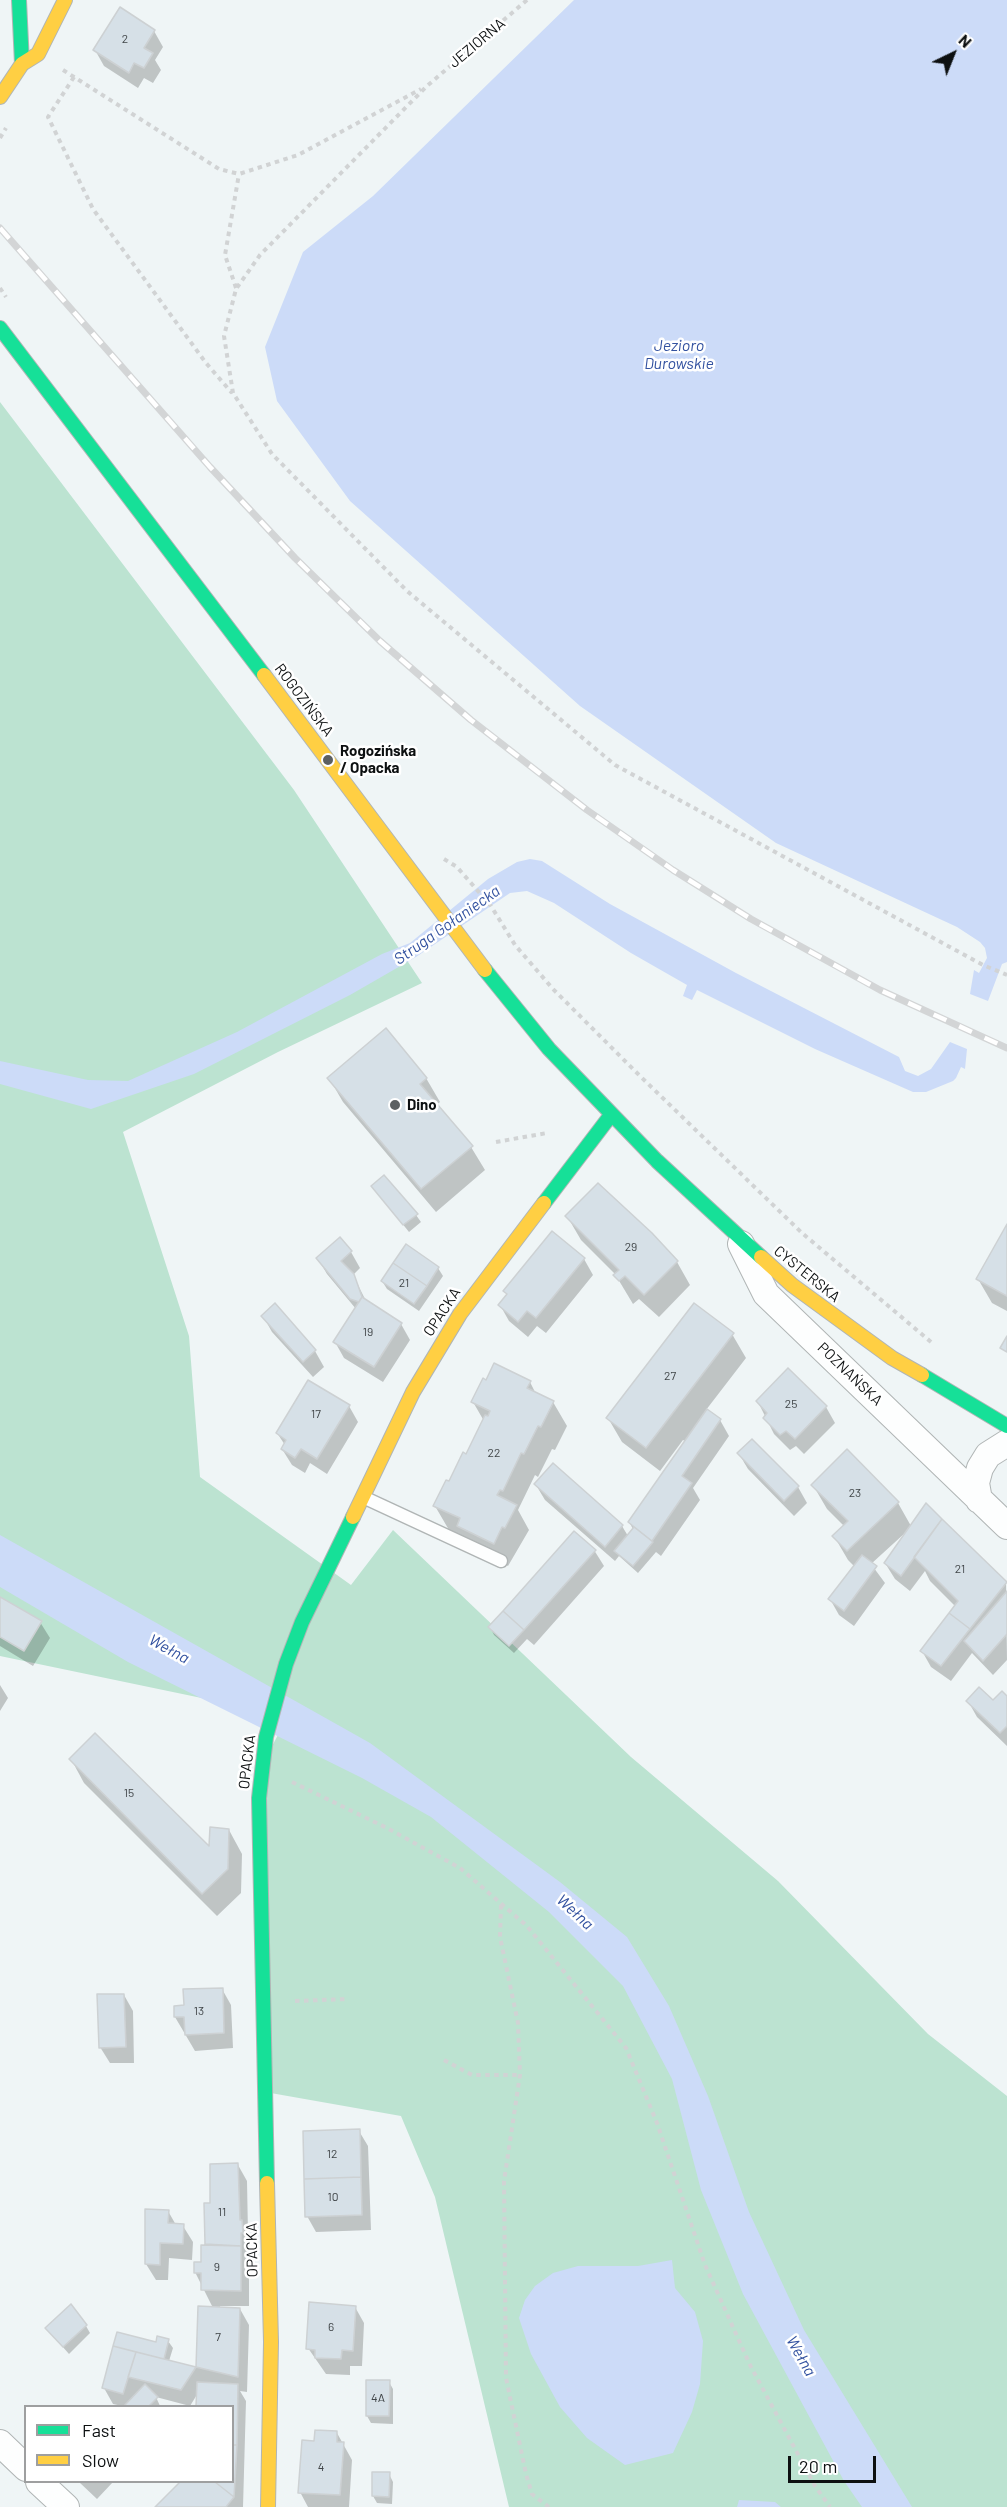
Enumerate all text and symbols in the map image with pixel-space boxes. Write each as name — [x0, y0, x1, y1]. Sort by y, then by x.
street label: JEZIORNA — [445, 14, 509, 72]
north arrow — [923, 24, 983, 84]
text: N — [955, 30, 976, 51]
house number: 2 — [122, 32, 128, 46]
water label: Jezioro Durowskie — [644, 336, 714, 374]
street label: ROGOZIŃSKA — [271, 660, 337, 740]
place label: Rogozińska / Opacka — [340, 742, 416, 777]
marker: Rogozińska / Opacka — [321, 753, 335, 767]
water label: Struga Gołaniecka — [390, 881, 504, 969]
place label: Dino — [407, 1096, 437, 1114]
marker: Dino — [388, 1098, 402, 1112]
house number: 29 — [625, 1240, 637, 1254]
street label: CYSTERSKA — [770, 1242, 844, 1306]
house number: 21 — [399, 1276, 409, 1290]
street label: OPACKA — [420, 1284, 464, 1340]
house number: 19 — [363, 1325, 373, 1339]
street label: POZNAŃSKA — [814, 1339, 886, 1409]
house number: 27 — [664, 1369, 676, 1383]
house number: 25 — [785, 1397, 797, 1411]
house number: 17 — [311, 1407, 321, 1421]
house number: 22 — [488, 1446, 500, 1460]
house number: 23 — [849, 1486, 861, 1500]
house number: 21 — [955, 1562, 965, 1576]
water label: Wełna — [145, 1630, 193, 1668]
street label: OPACKA — [235, 1734, 259, 1790]
house number: 15 — [124, 1786, 134, 1800]
water label: Wełna — [553, 1890, 597, 1934]
house number: 13 — [194, 2004, 204, 2018]
house number: 12 — [327, 2147, 337, 2161]
house number: 10 — [328, 2190, 338, 2204]
house number: 11 — [218, 2205, 226, 2219]
street label: OPACKA — [243, 2223, 261, 2277]
house number: 9 — [214, 2260, 220, 2274]
house number: 6 — [328, 2320, 334, 2334]
house number: 7 — [215, 2330, 221, 2344]
water label: Wełna — [782, 2332, 820, 2380]
house number: 4A — [371, 2391, 385, 2405]
legend — [24, 2405, 234, 2483]
text: Fast — [82, 2419, 116, 2441]
scale bar — [791, 2444, 880, 2482]
text: Slow — [82, 2449, 119, 2471]
text: 20 m — [799, 2455, 837, 2477]
house number: 4 — [318, 2460, 324, 2474]

